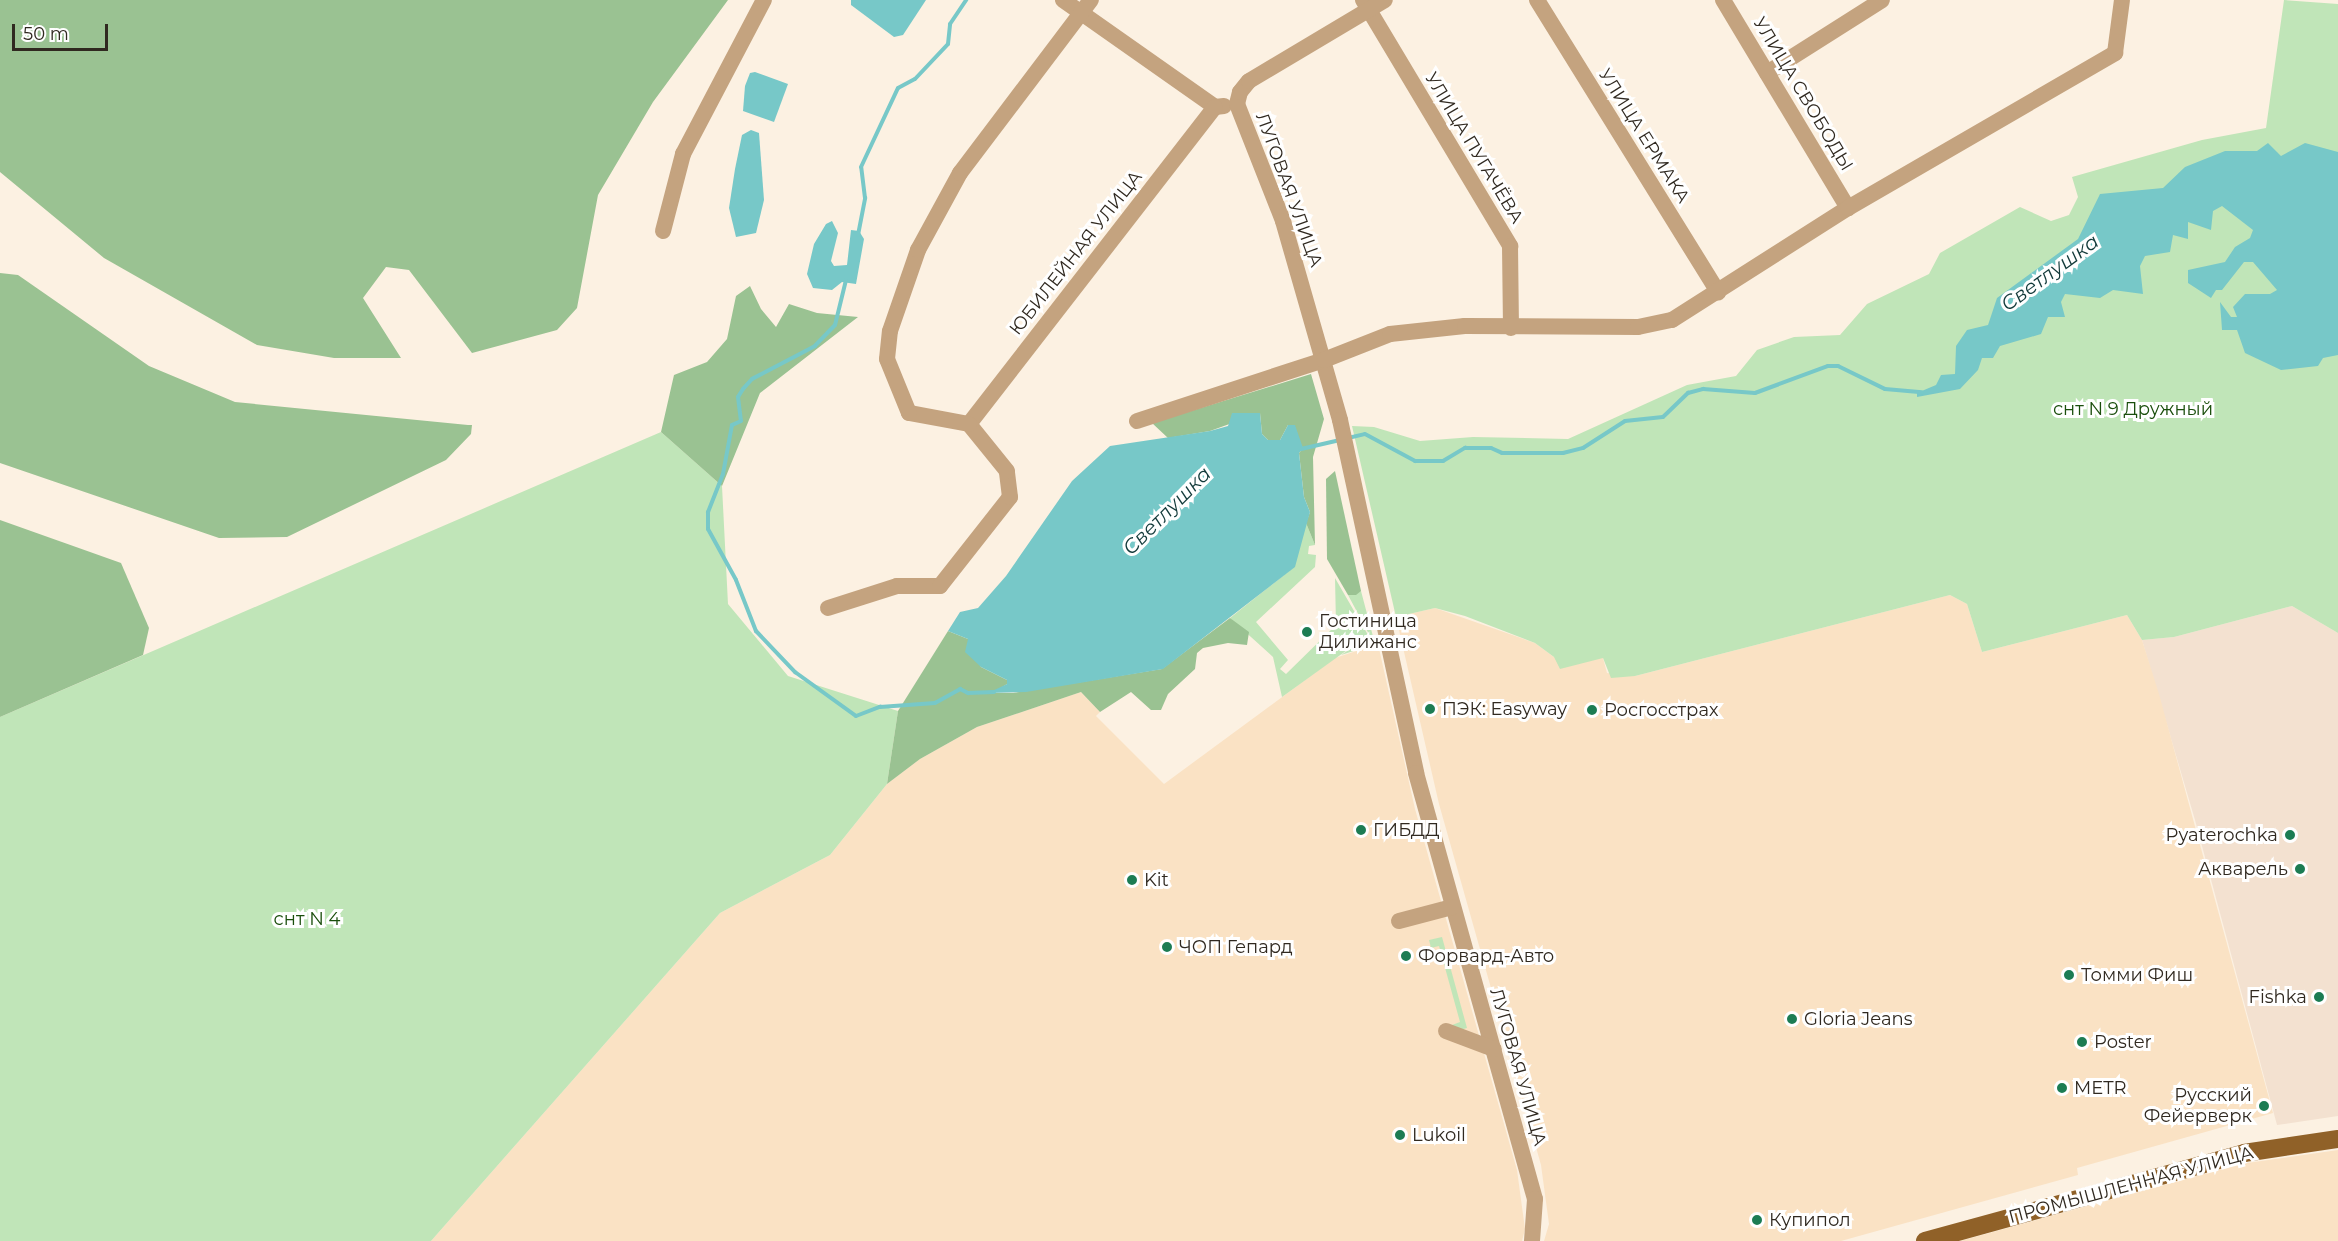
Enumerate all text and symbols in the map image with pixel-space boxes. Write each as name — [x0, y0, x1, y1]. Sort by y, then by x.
scale bar — [15, 12, 111, 50]
street label: УЛИЦА СВОБОДЫ — [1749, 13, 1857, 175]
text: 50 m — [23, 23, 69, 45]
street label: УЛИЦА ЕРМАКА — [1594, 65, 1694, 207]
street label: УЛИЦА ПУГАЧЁВА — [1420, 69, 1528, 227]
street label: ЛУГОВАЯ УЛИЦА — [1251, 110, 1327, 270]
street label: ЮБИЛЕЙНАЯ УЛИЦА — [1005, 166, 1147, 340]
water label: Светлушка — [1996, 229, 2104, 317]
park label: снт N 9 Дружный — [2053, 398, 2213, 420]
water label: Светлушка — [1118, 462, 1216, 560]
place label: Гостиница Дилижанс — [1319, 611, 1417, 654]
marker: Гостиница Дилижанс — [1300, 625, 1314, 639]
place label: ПЭК: Easyway — [1442, 698, 1567, 720]
place label: Росгосстрах — [1604, 699, 1718, 721]
marker: ПЭК: Easyway — [1423, 702, 1437, 716]
marker: Росгосстрах — [1585, 703, 1599, 717]
place label: ГИБДД — [1373, 819, 1439, 841]
marker: ГИБДД — [1354, 823, 1368, 837]
place label: Pyaterochka — [2166, 824, 2278, 846]
marker: Pyaterochka — [2283, 828, 2297, 842]
place label: Акварель — [2198, 858, 2288, 880]
marker: Акварель — [2293, 862, 2307, 876]
place label: Kit — [1144, 869, 1169, 891]
marker: Kit — [1125, 873, 1139, 887]
park label: снт N 4 — [274, 908, 340, 930]
place label: ЧОП Гепард — [1179, 936, 1293, 958]
marker: ЧОП Гепард — [1160, 940, 1174, 954]
place label: Форвард-Авто — [1418, 945, 1554, 967]
marker: Форвард-Авто — [1399, 949, 1413, 963]
place label: Томми Фиш — [2081, 964, 2193, 986]
marker: Томми Фиш — [2062, 968, 2076, 982]
street label: ЛУГОВАЯ УЛИЦА — [1485, 986, 1551, 1148]
place label: Fishka — [2249, 986, 2307, 1008]
marker: Fishka — [2312, 990, 2326, 1004]
place label: Gloria Jeans — [1804, 1008, 1912, 1030]
marker: Gloria Jeans — [1785, 1012, 1799, 1026]
place label: Poster — [2094, 1031, 2152, 1053]
marker: Poster — [2075, 1035, 2089, 1049]
place label: METR — [2074, 1077, 2127, 1099]
marker: METR — [2055, 1081, 2069, 1095]
place label: Русский Фейерверк — [2144, 1085, 2252, 1128]
marker: Русский Фейерверк — [2257, 1099, 2271, 1113]
place label: Lukoil — [1412, 1124, 1466, 1146]
marker: Lukoil — [1393, 1128, 1407, 1142]
street label: ПРОМЫШЛЕННАЯ УЛИЦА — [2006, 1142, 2256, 1228]
place label: Купипол — [1769, 1209, 1851, 1231]
marker: Купипол — [1750, 1213, 1764, 1227]

